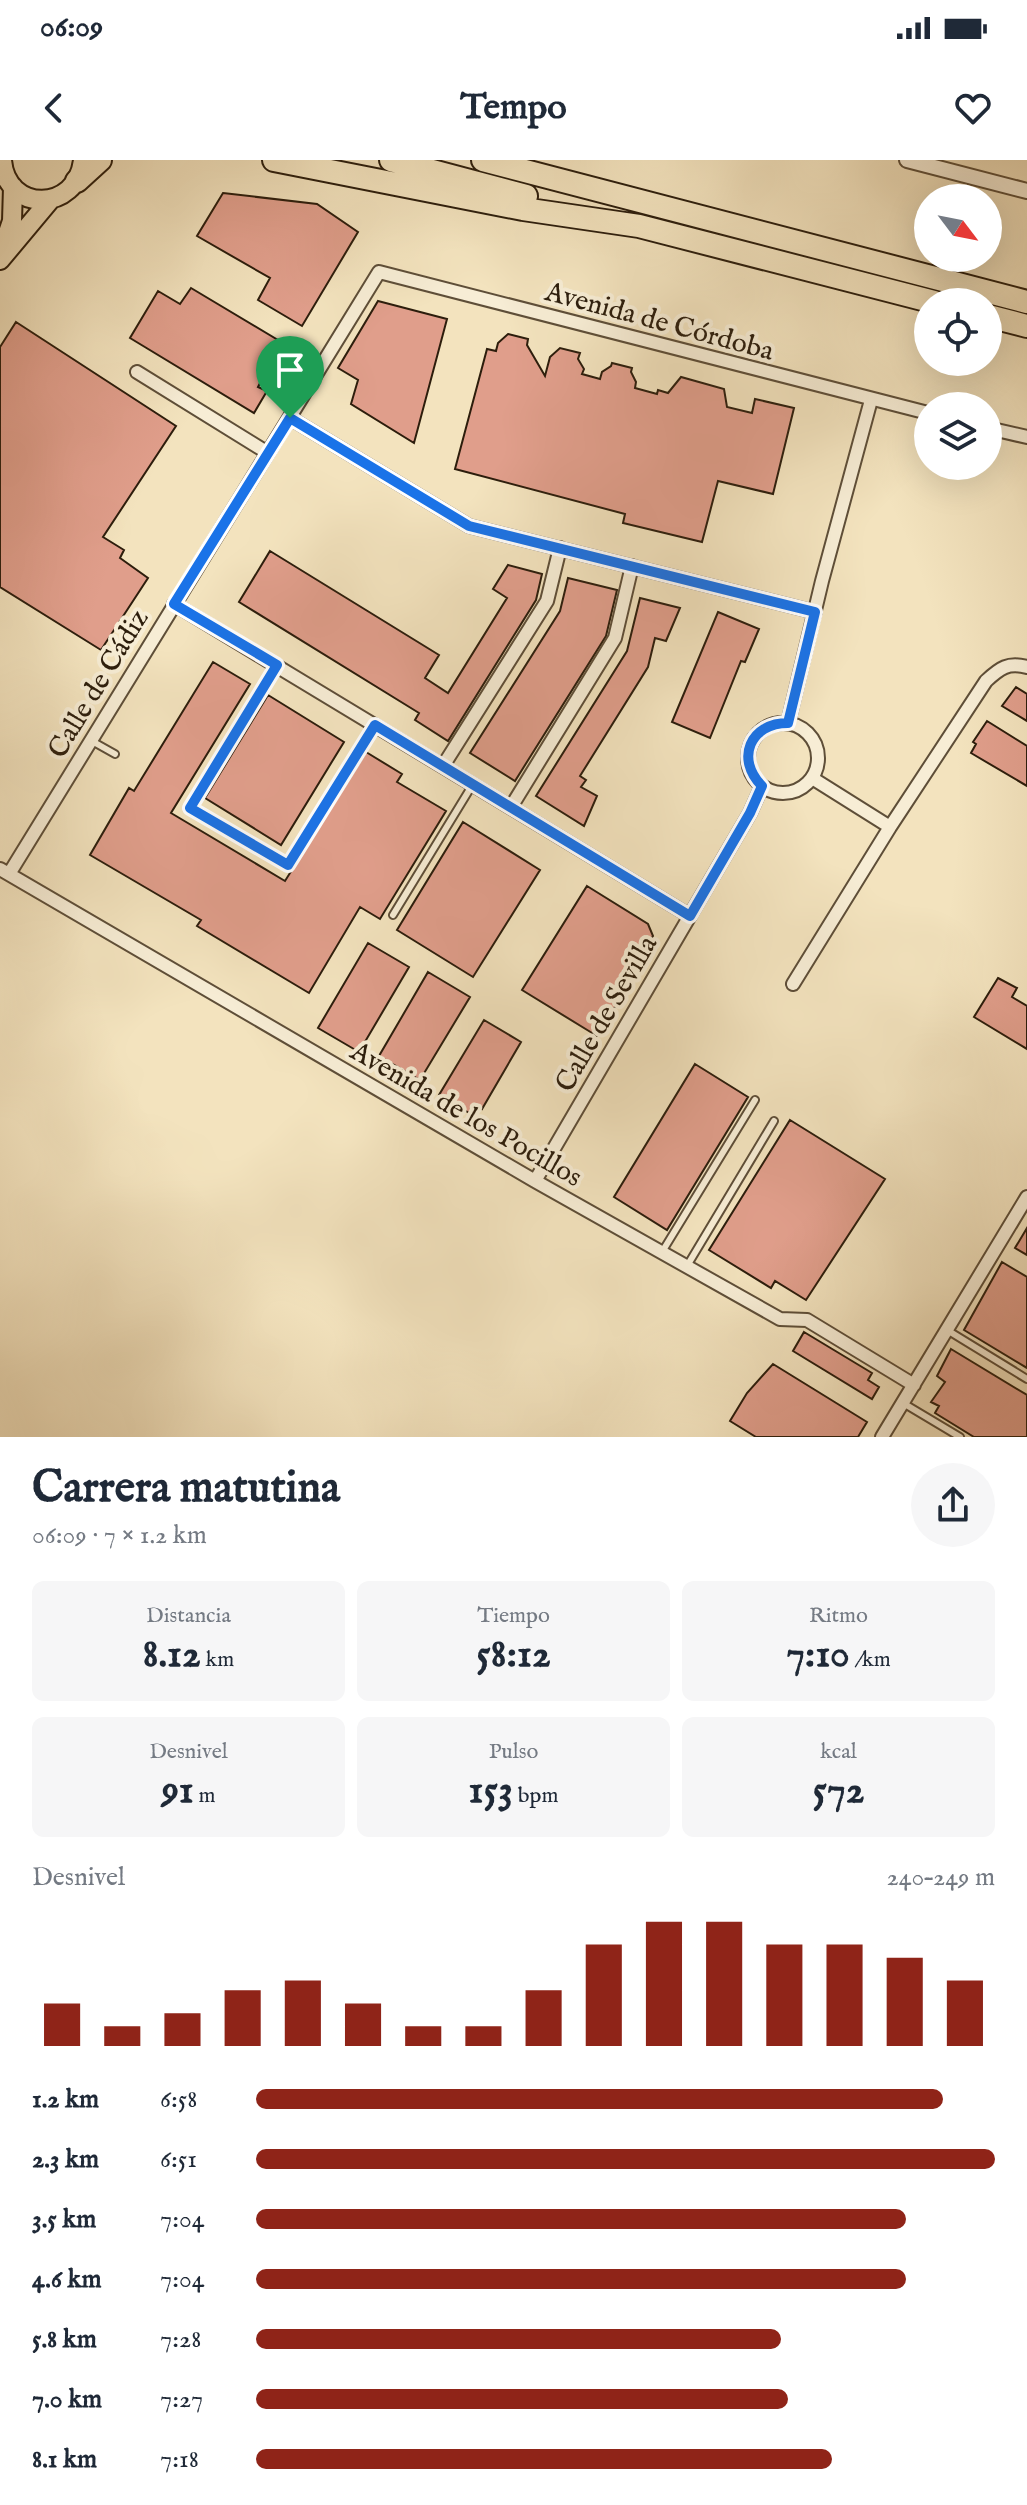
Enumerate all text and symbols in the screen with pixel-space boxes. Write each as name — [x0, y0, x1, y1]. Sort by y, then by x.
text: 06:09 — [40, 9, 103, 47]
text: Tempo — [460, 85, 567, 131]
icon: back — [32, 86, 76, 130]
icon: heart — [951, 86, 995, 130]
north arrow — [914, 184, 1002, 272]
map controls — [914, 184, 1002, 480]
street label: Avenida de Córdoba — [540, 275, 778, 370]
button: locate — [914, 288, 1002, 376]
pin — [256, 336, 324, 418]
icon: arrive — [268, 348, 312, 392]
button: layers — [914, 392, 1002, 480]
street label: Calle de Cádiz — [41, 603, 157, 765]
street label: Calle de Sevilla — [548, 929, 666, 1099]
street label: Avenida de los Pocillos — [343, 1034, 588, 1196]
text: Carrera matutina — [32, 1461, 340, 1517]
button: share — [911, 1463, 995, 1547]
text: 06:09 · 7 × 1.2 km — [32, 1519, 207, 1552]
text: Distancia — [146, 1602, 231, 1630]
text: Tiempo — [477, 1602, 550, 1630]
text: Ritmo — [809, 1602, 868, 1630]
text: 8.12 — [143, 1630, 201, 1681]
text: 58:12 — [476, 1630, 551, 1681]
text: 7:10 — [786, 1630, 850, 1681]
text: km — [201, 1646, 234, 1674]
text: /km — [850, 1646, 891, 1674]
text: Desnivel — [149, 1738, 228, 1766]
text: Pulso — [489, 1738, 538, 1766]
text: kcal — [820, 1738, 857, 1766]
text: 91 — [161, 1766, 194, 1817]
text: 153 — [469, 1766, 513, 1817]
text: 572 — [813, 1766, 864, 1817]
text: m — [194, 1782, 216, 1810]
text: bpm — [513, 1782, 558, 1810]
text: Desnivel — [32, 1861, 125, 1894]
text: 240–249 m — [887, 1861, 995, 1894]
text: 1.2 km — [32, 2083, 99, 2116]
text: 6:58 — [160, 2083, 197, 2116]
text: 2.3 km — [32, 2143, 99, 2176]
text: 6:51 — [160, 2143, 197, 2176]
text: 3.5 km — [32, 2203, 96, 2236]
text: 7:04 — [160, 2203, 205, 2236]
text: 4.6 km — [32, 2263, 102, 2296]
text: 7:04 — [160, 2263, 205, 2296]
text: 5.8 km — [32, 2323, 97, 2356]
text: 7:28 — [160, 2323, 201, 2356]
text: 7.0 km — [32, 2383, 102, 2416]
text: 7:27 — [160, 2383, 203, 2416]
text: 8.1 km — [32, 2443, 97, 2476]
text: 7:18 — [160, 2443, 199, 2476]

